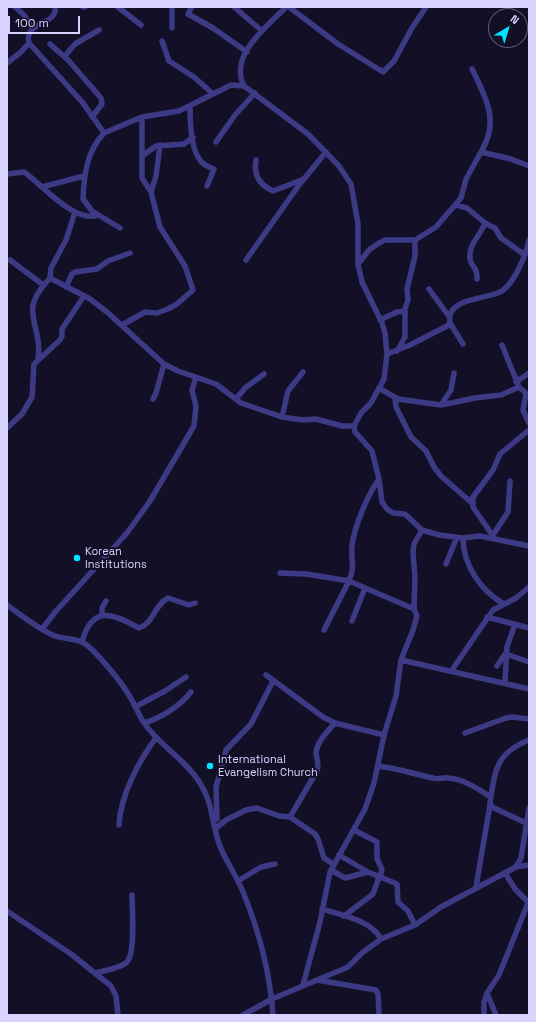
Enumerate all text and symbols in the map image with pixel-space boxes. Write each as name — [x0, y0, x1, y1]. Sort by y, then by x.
scale bar — [10, 8, 82, 34]
north arrow — [488, 8, 528, 48]
text: N — [508, 12, 522, 27]
text: 100 m — [15, 15, 49, 31]
place label: Korean Institutions — [85, 545, 147, 571]
marker: Korean Institutions — [72, 553, 82, 563]
place label: International Evangelism Church — [218, 753, 318, 779]
marker: International Evangelism Church — [205, 761, 215, 771]

